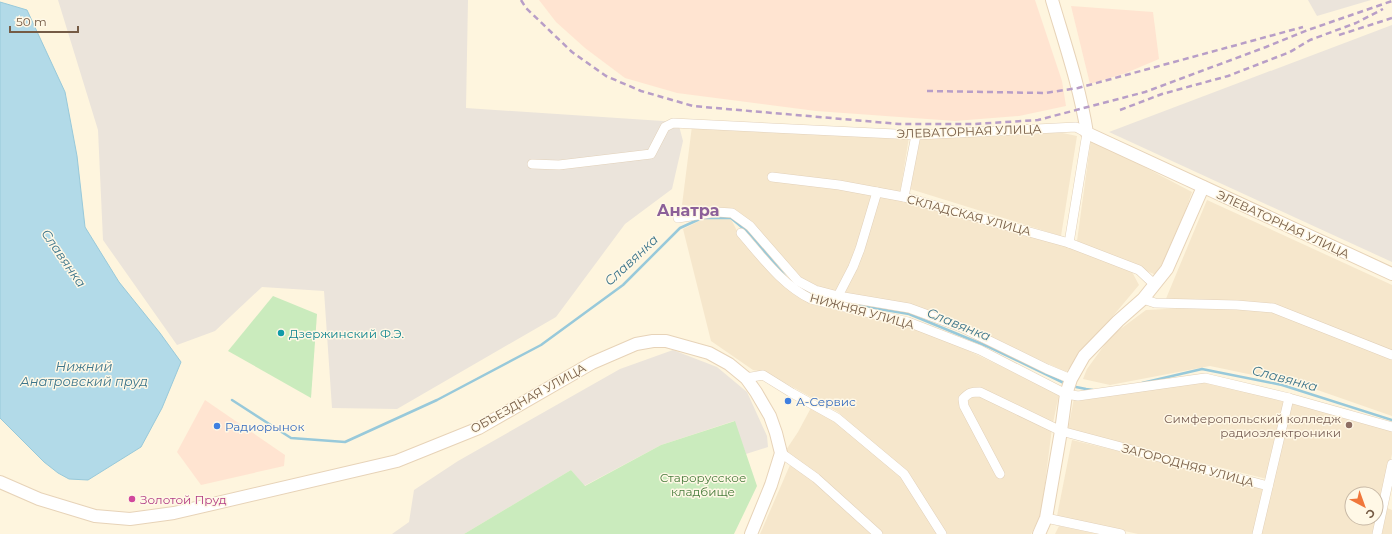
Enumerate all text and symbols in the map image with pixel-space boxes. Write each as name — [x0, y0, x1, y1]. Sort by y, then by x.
scale bar — [10, 8, 78, 34]
text: 50 m — [16, 14, 47, 29]
street label: ЭЛЕВАТОРНАЯ УЛИЦА — [896, 121, 1042, 141]
street label: ЭЛЕВАТОРНАЯ УЛИЦА — [1214, 187, 1352, 261]
street label: СКЛАДСКАЯ УЛИЦА — [905, 191, 1033, 239]
district label: Анатра — [657, 201, 719, 220]
water label: Славянка — [38, 226, 90, 290]
water label: Славянка — [601, 231, 661, 289]
street label: НИЖНЯЯ УЛИЦА — [808, 290, 916, 332]
water label: Славянка — [925, 304, 993, 344]
place label: Дзержинский Ф.Э. — [289, 326, 404, 341]
marker: Дзержинский Ф.Э. — [276, 328, 286, 338]
water label: Нижний Анатровский пруд — [19, 358, 148, 389]
street label: ОБЪЕЗДНАЯ УЛИЦА — [468, 360, 588, 436]
water label: Славянка — [1250, 362, 1320, 394]
place label: А-Сервис — [796, 394, 856, 409]
marker: А-Сервис — [783, 396, 793, 406]
place label: Симферопольский колледж радиоэлектроники — [1164, 411, 1341, 440]
place label: Радиорынок — [225, 419, 304, 434]
marker: Симферопольский колледж радиоэлектроники — [1344, 420, 1354, 430]
marker: Радиорынок — [212, 421, 222, 431]
street label: ЗАГОРОДНЯЯ УЛИЦА — [1120, 440, 1256, 490]
park label: Старорусское кладбище — [660, 470, 746, 499]
north arrow — [1344, 486, 1384, 526]
place label: Золотой Пруд — [140, 492, 227, 507]
marker: Золотой Пруд — [127, 494, 137, 504]
text: С — [1363, 506, 1378, 521]

